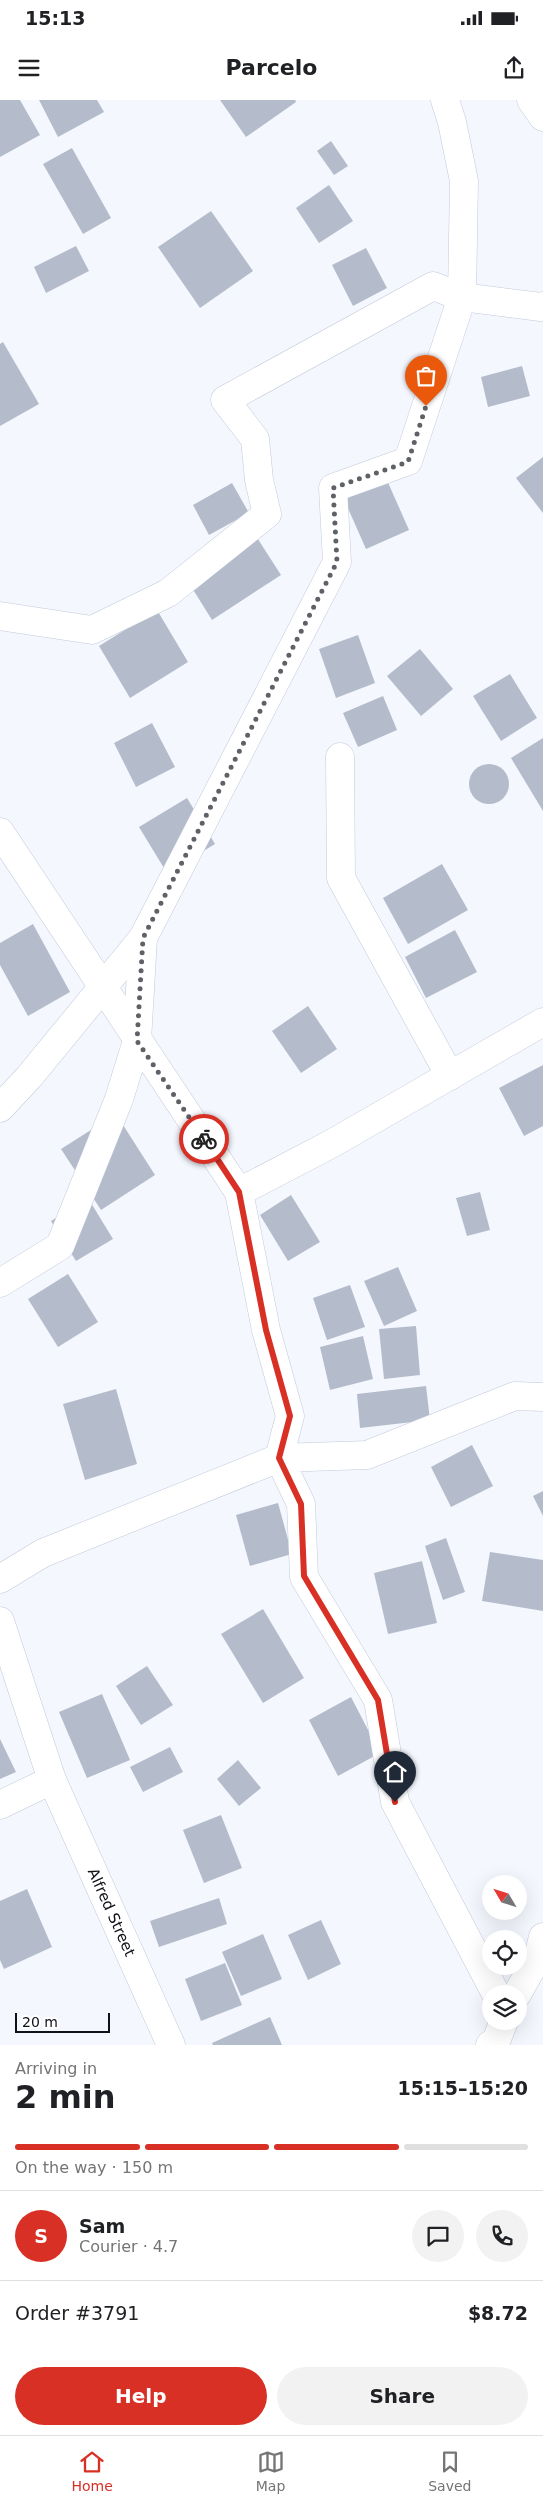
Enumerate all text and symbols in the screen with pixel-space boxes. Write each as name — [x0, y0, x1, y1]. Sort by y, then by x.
text: 15:13 — [25, 7, 85, 29]
icon: menu — [15, 54, 43, 82]
icon: share — [500, 54, 528, 82]
text: Parcelo — [226, 55, 317, 80]
pin — [405, 355, 447, 406]
icon: bag — [412, 362, 440, 390]
courier — [179, 1114, 229, 1164]
icon: bike — [190, 1125, 218, 1153]
pin — [374, 1751, 416, 1802]
icon: home — [381, 1758, 409, 1786]
street label: Alfred Street — [84, 1865, 139, 1959]
north arrow — [482, 1875, 528, 1920]
map controls — [482, 1875, 527, 2030]
button: locate — [482, 1930, 527, 1975]
button: layers — [482, 1985, 527, 2030]
scale bar — [15, 2010, 110, 2033]
text: 20 m — [22, 2014, 58, 2030]
text: Arriving in — [15, 2059, 97, 2078]
text: 15:15–15:20 — [398, 2077, 528, 2099]
text: 2 min — [15, 2078, 116, 2116]
text: On the way · 150 m — [15, 2158, 173, 2177]
button: chat — [412, 2210, 464, 2262]
button: phone — [476, 2210, 528, 2262]
text: Sam — [79, 2215, 125, 2237]
text: S — [34, 2225, 48, 2247]
text: Courier · 4.7 — [79, 2237, 178, 2256]
text: Order #3791 — [15, 2302, 139, 2324]
text: $8.72 — [468, 2302, 528, 2324]
button: Help — [15, 2367, 267, 2425]
button: Share — [277, 2367, 528, 2425]
tab: Home — [71, 2448, 113, 2494]
tab: Map — [256, 2448, 285, 2494]
tab: Saved — [428, 2448, 472, 2494]

